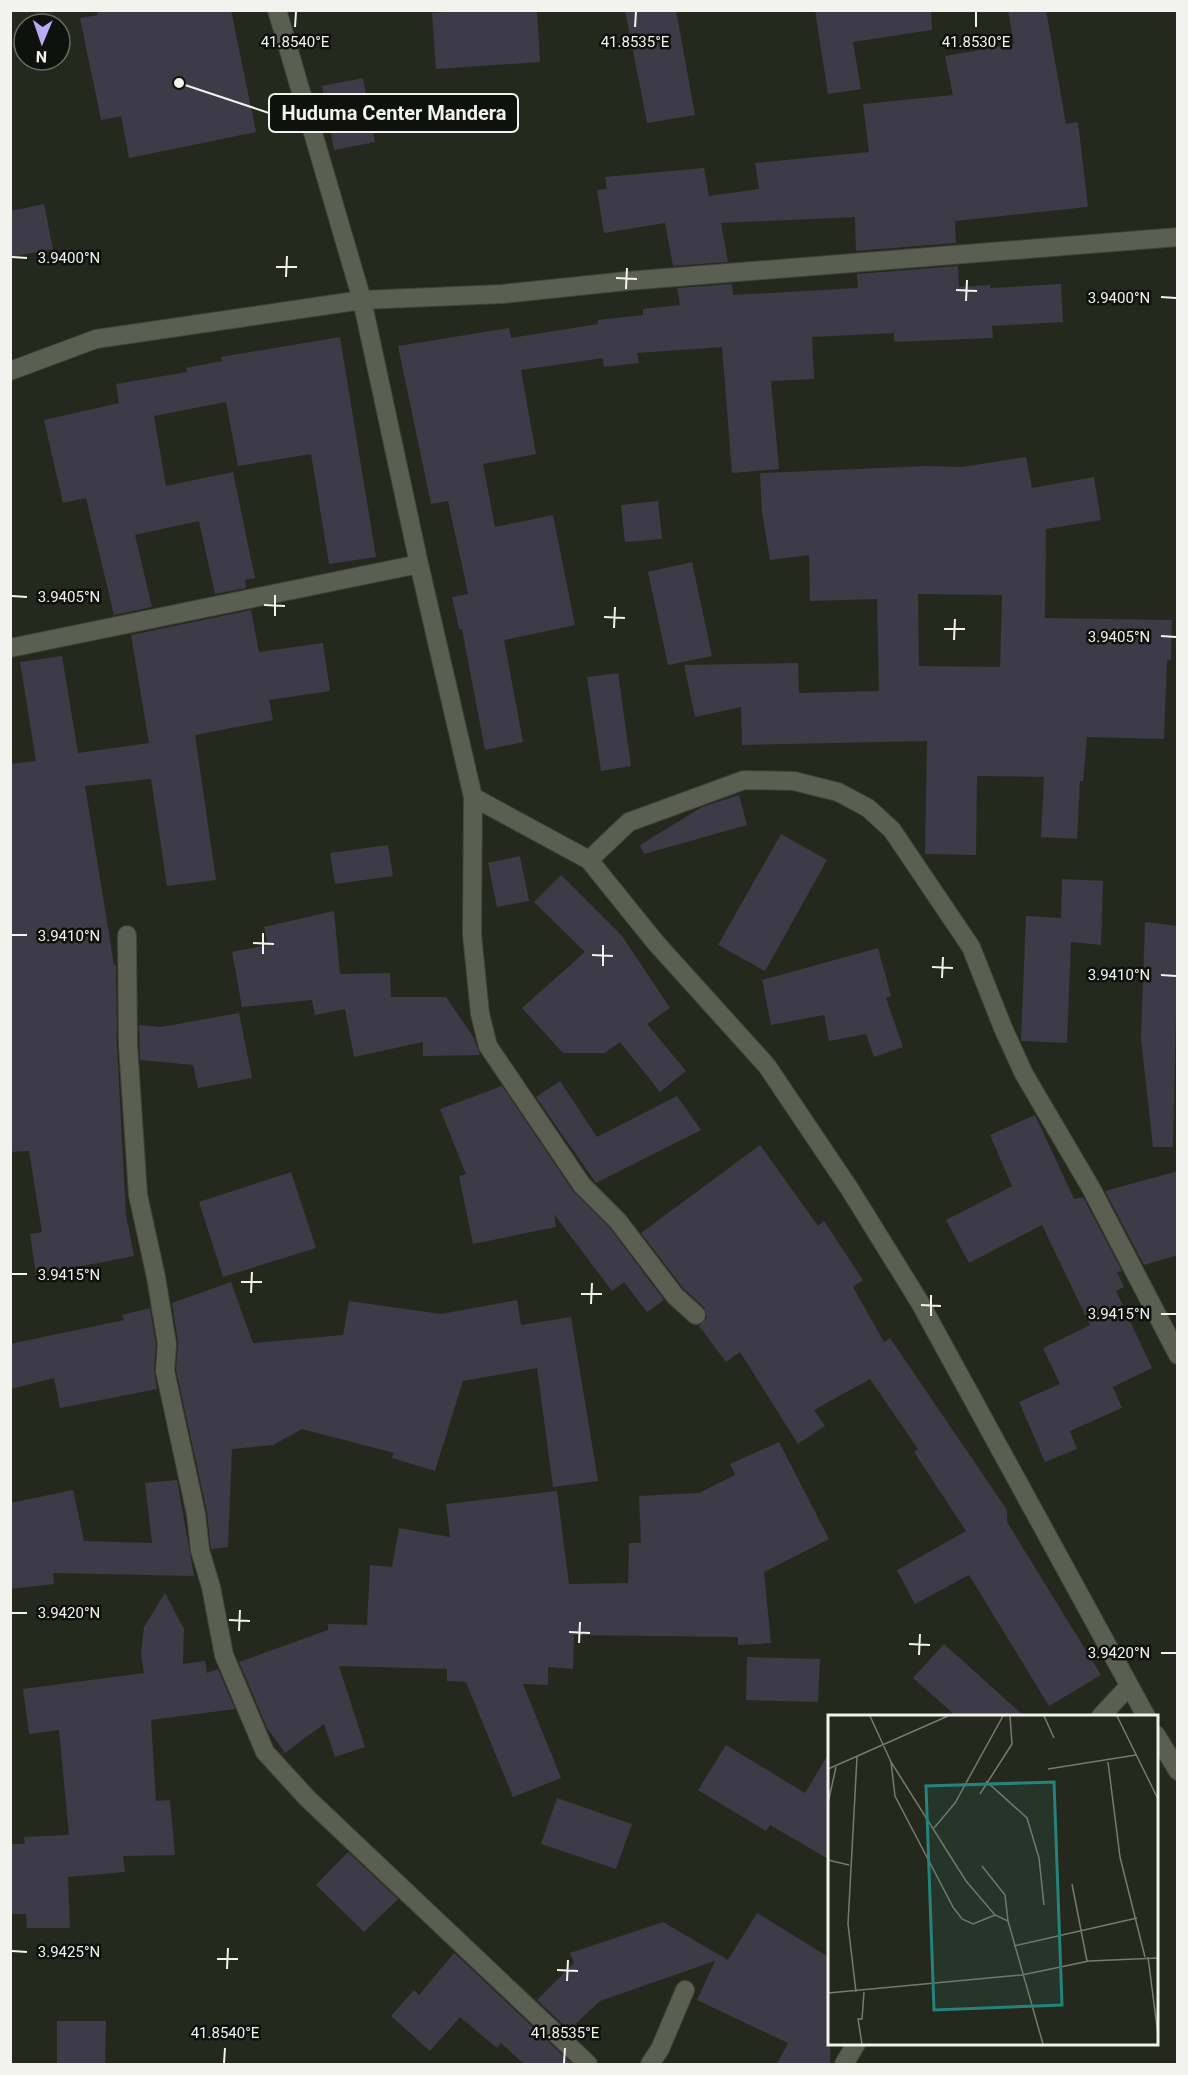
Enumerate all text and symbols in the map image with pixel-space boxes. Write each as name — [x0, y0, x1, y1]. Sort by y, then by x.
north arrow — [12, 12, 72, 72]
text: 41.8540°E — [261, 33, 330, 51]
text: 41.8535°E — [601, 33, 670, 51]
text: 41.8530°E — [942, 33, 1011, 51]
text: N — [36, 47, 47, 66]
callout: Huduma Center Mandera — [269, 94, 518, 132]
text: Huduma Center Mandera — [282, 101, 507, 125]
text: 3.9400°N — [38, 249, 100, 267]
text: 3.9400°N — [1088, 289, 1150, 307]
text: 3.9405°N — [38, 588, 100, 606]
text: 3.9405°N — [1088, 628, 1150, 646]
text: 3.9410°N — [38, 927, 100, 945]
text: 3.9410°N — [1088, 966, 1150, 984]
text: 3.9415°N — [38, 1266, 100, 1284]
text: 3.9415°N — [1088, 1305, 1150, 1323]
text: 3.9420°N — [38, 1604, 100, 1622]
text: 3.9420°N — [1088, 1644, 1150, 1662]
inset map — [828, 1715, 1158, 2045]
text: 3.9425°N — [38, 1943, 100, 1961]
text: 41.8540°E — [191, 2024, 260, 2042]
text: 41.8535°E — [531, 2024, 600, 2042]

